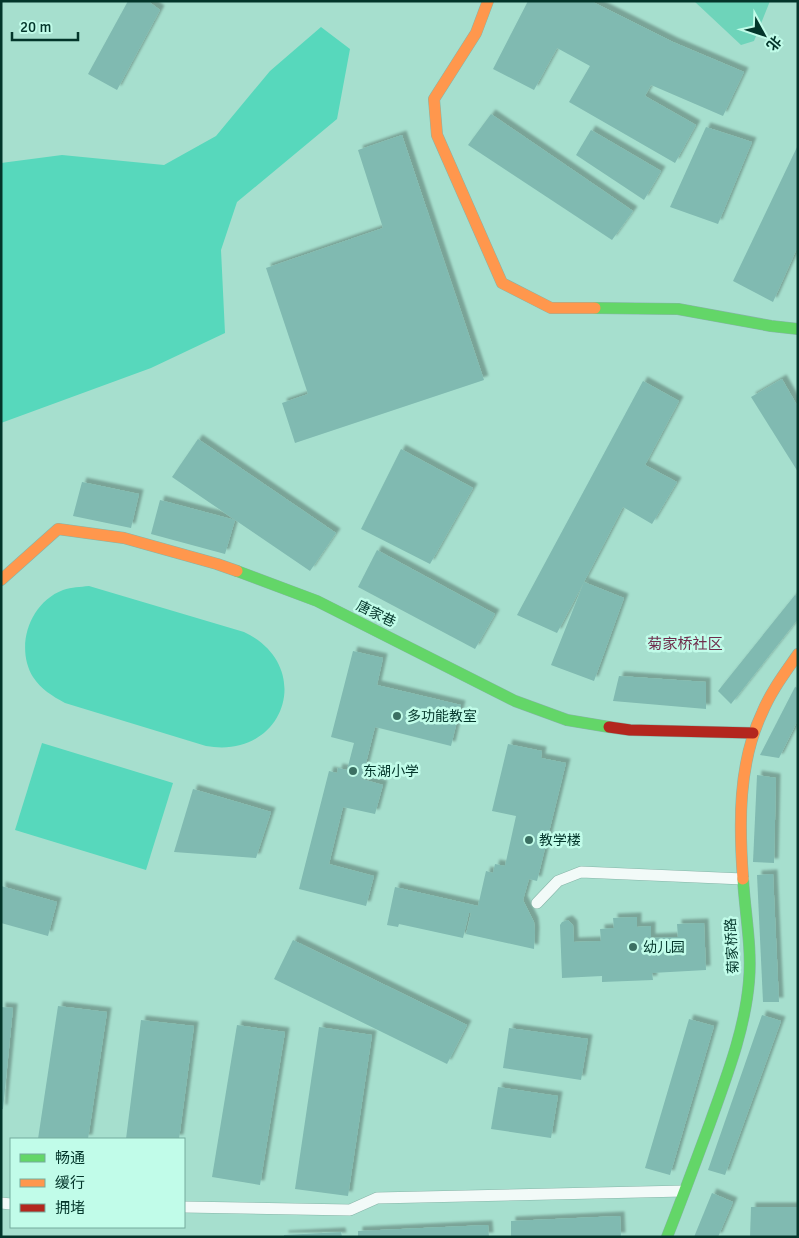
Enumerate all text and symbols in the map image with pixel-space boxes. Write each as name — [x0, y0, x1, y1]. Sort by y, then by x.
scale bar — [12, 10, 79, 42]
north arrow — [739, 10, 789, 60]
text: 20 m — [20, 18, 51, 36]
text: 北 — [763, 32, 785, 54]
street label: 唐家巷 — [353, 597, 399, 631]
district label: 菊家桥社区 — [647, 635, 723, 653]
place label: 多功能教室 — [407, 708, 477, 725]
marker: 多功能教室 — [391, 710, 403, 722]
place label: 东湖小学 — [363, 763, 419, 780]
marker: 东湖小学 — [347, 765, 359, 777]
place label: 教学楼 — [539, 832, 581, 849]
marker: 教学楼 — [523, 834, 535, 846]
street label: 菊家桥路 — [722, 918, 742, 974]
place label: 幼儿园 — [643, 939, 685, 956]
marker: 幼儿园 — [627, 941, 639, 953]
legend — [10, 1138, 185, 1228]
text: 畅通 — [55, 1149, 85, 1167]
text: 缓行 — [55, 1174, 85, 1192]
text: 拥堵 — [55, 1199, 85, 1217]

